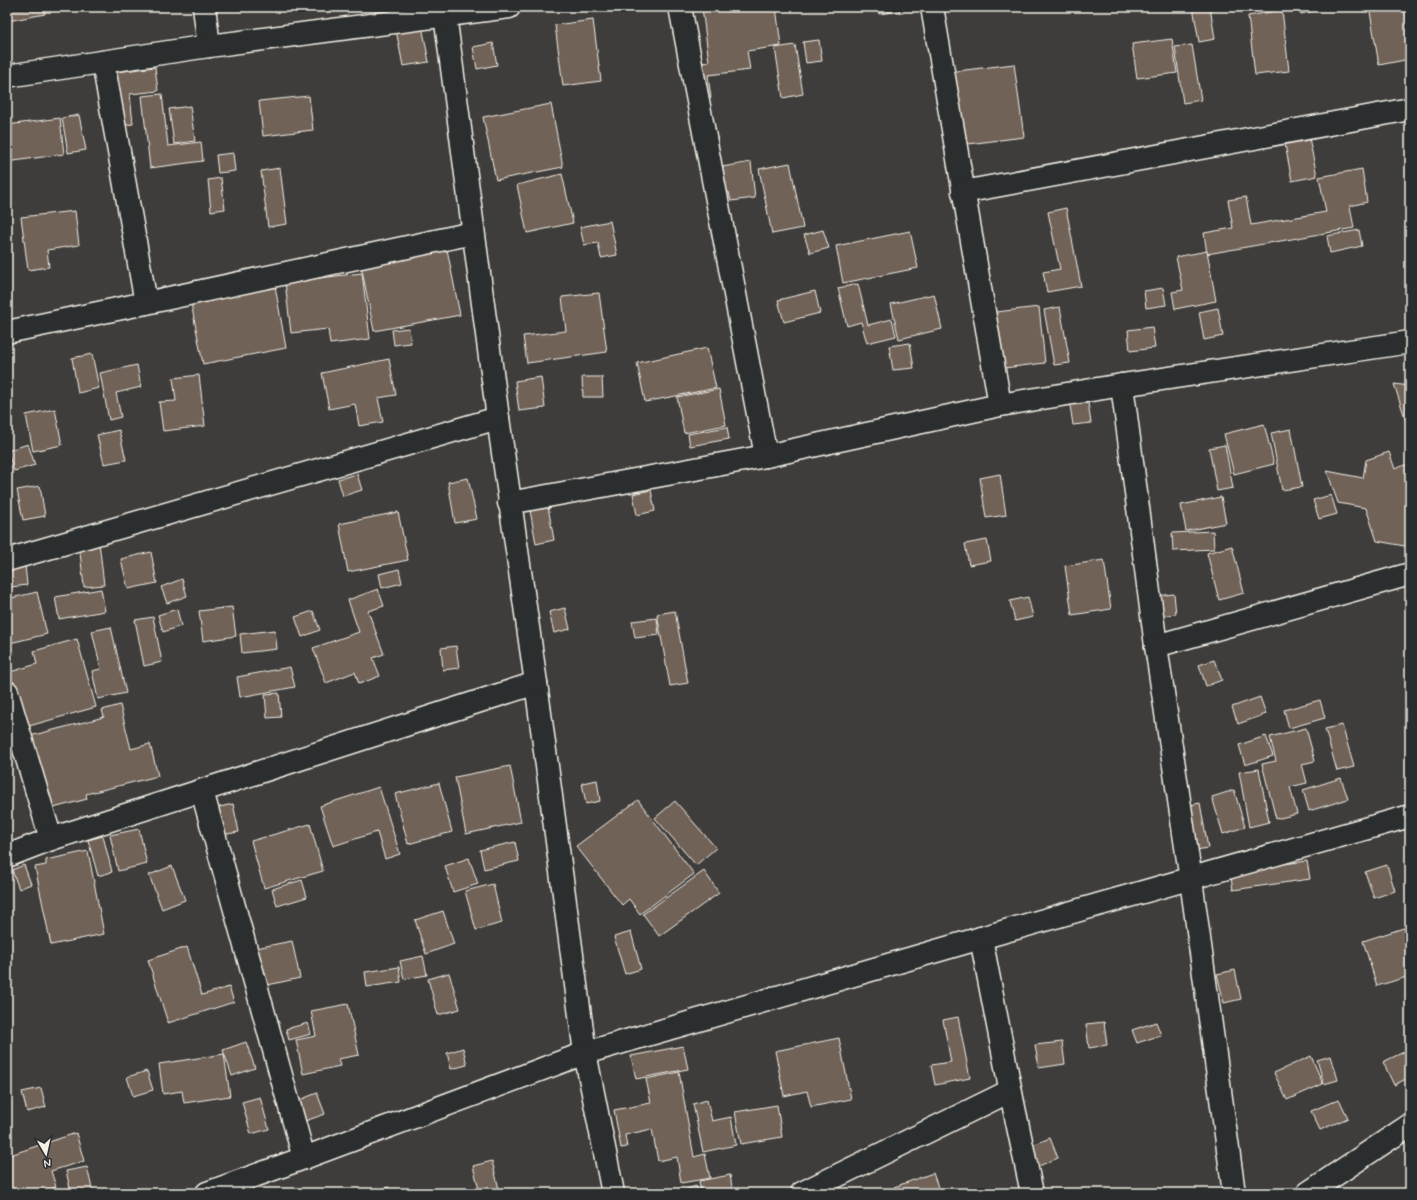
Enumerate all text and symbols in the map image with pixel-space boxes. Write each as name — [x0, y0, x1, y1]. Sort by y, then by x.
north arrow — [26, 1134, 66, 1174]
text: N — [43, 1155, 52, 1170]

